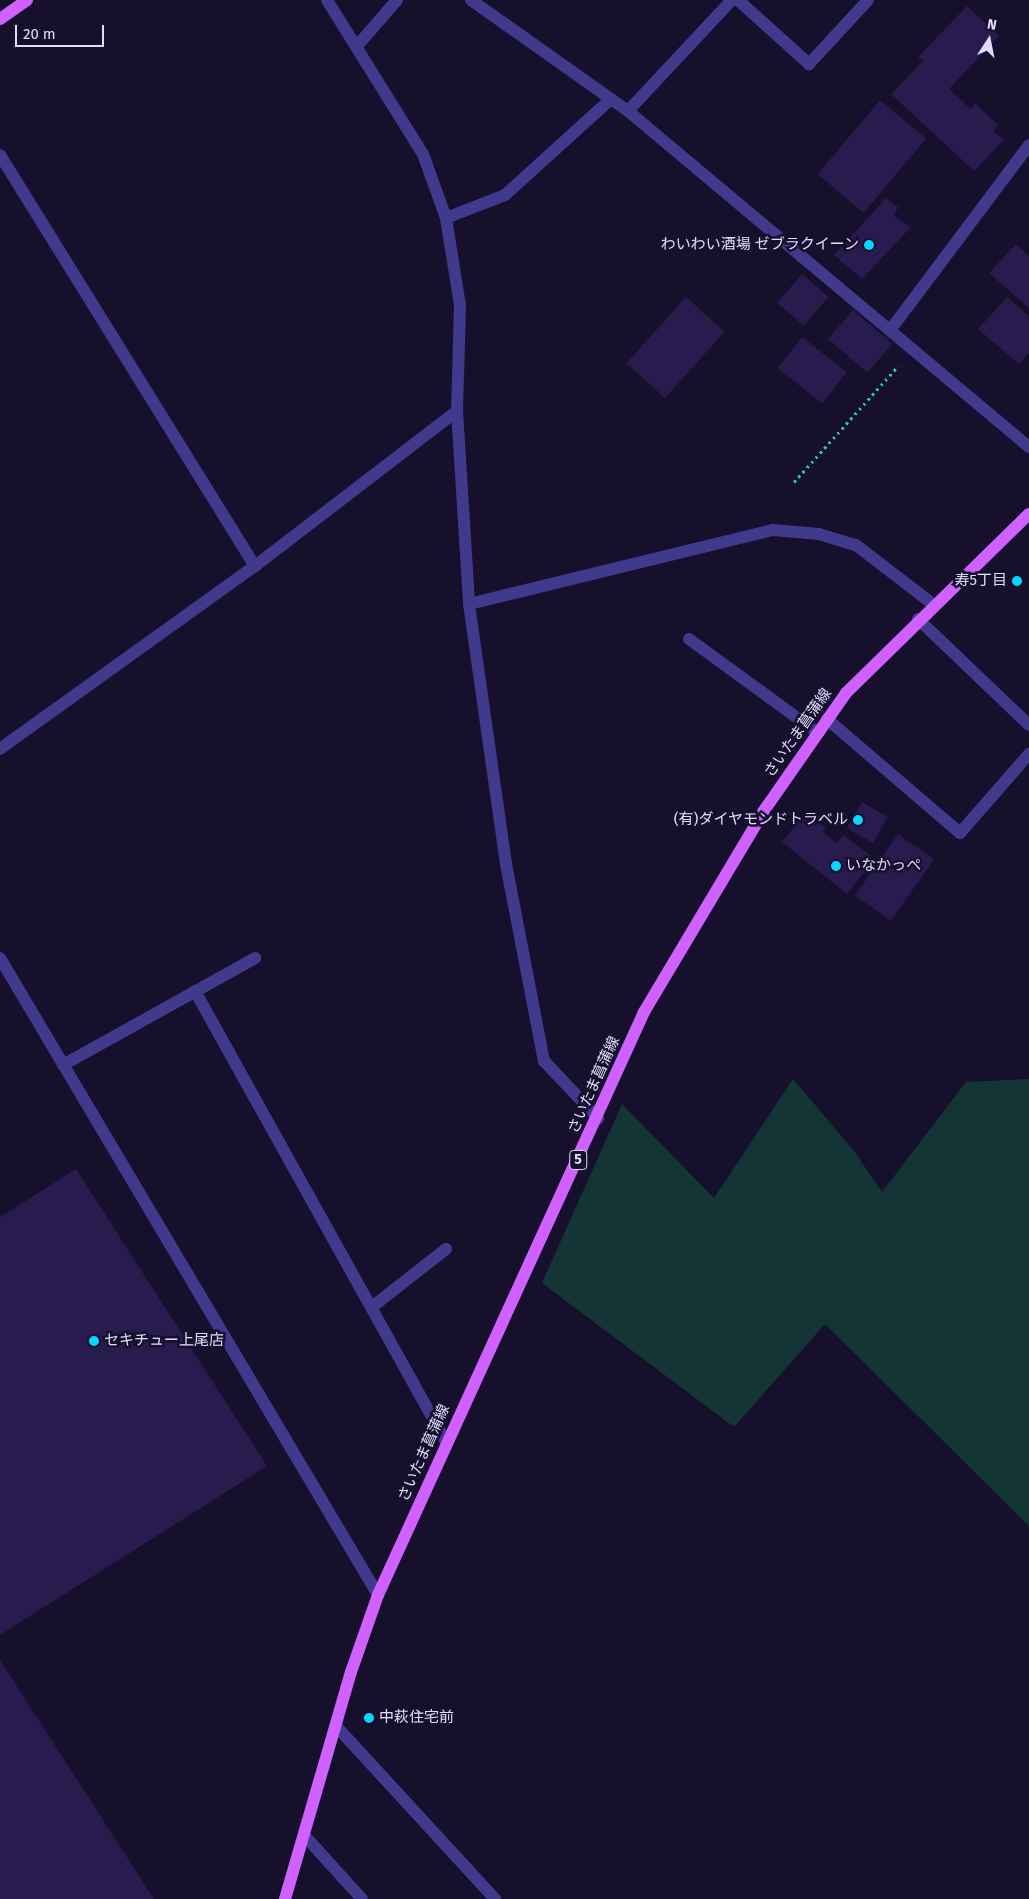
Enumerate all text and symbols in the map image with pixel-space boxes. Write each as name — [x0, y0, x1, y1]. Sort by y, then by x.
scale bar — [18, 15, 106, 47]
north arrow — [964, 15, 1014, 65]
text: N — [986, 16, 998, 34]
text: 20 m — [23, 25, 56, 43]
place label: わいわい酒場 ゼブラクイーン — [660, 236, 859, 254]
marker: わいわい酒場 ゼブラクイーン — [863, 239, 875, 251]
place label: 寿5丁目 — [954, 572, 1007, 590]
marker: 寿5丁目 — [1011, 575, 1023, 587]
street label: さいたま菖蒲線 — [761, 685, 835, 781]
place label: (有)ダイヤモンドトラベル — [673, 811, 848, 829]
marker: (有)ダイヤモンドトラベル — [852, 814, 864, 826]
place label: いなかっぺ — [846, 857, 921, 875]
marker: いなかっぺ — [830, 860, 842, 872]
street label: さいたま菖蒲線 — [564, 1033, 624, 1137]
road number: 5 — [568, 1148, 588, 1172]
place label: セキチュー上尾店 — [104, 1332, 224, 1350]
marker: セキチュー上尾店 — [88, 1335, 100, 1347]
street label: さいたま菖蒲線 — [394, 1401, 454, 1505]
place label: 中萩住宅前 — [379, 1709, 454, 1727]
marker: 中萩住宅前 — [363, 1712, 375, 1724]

